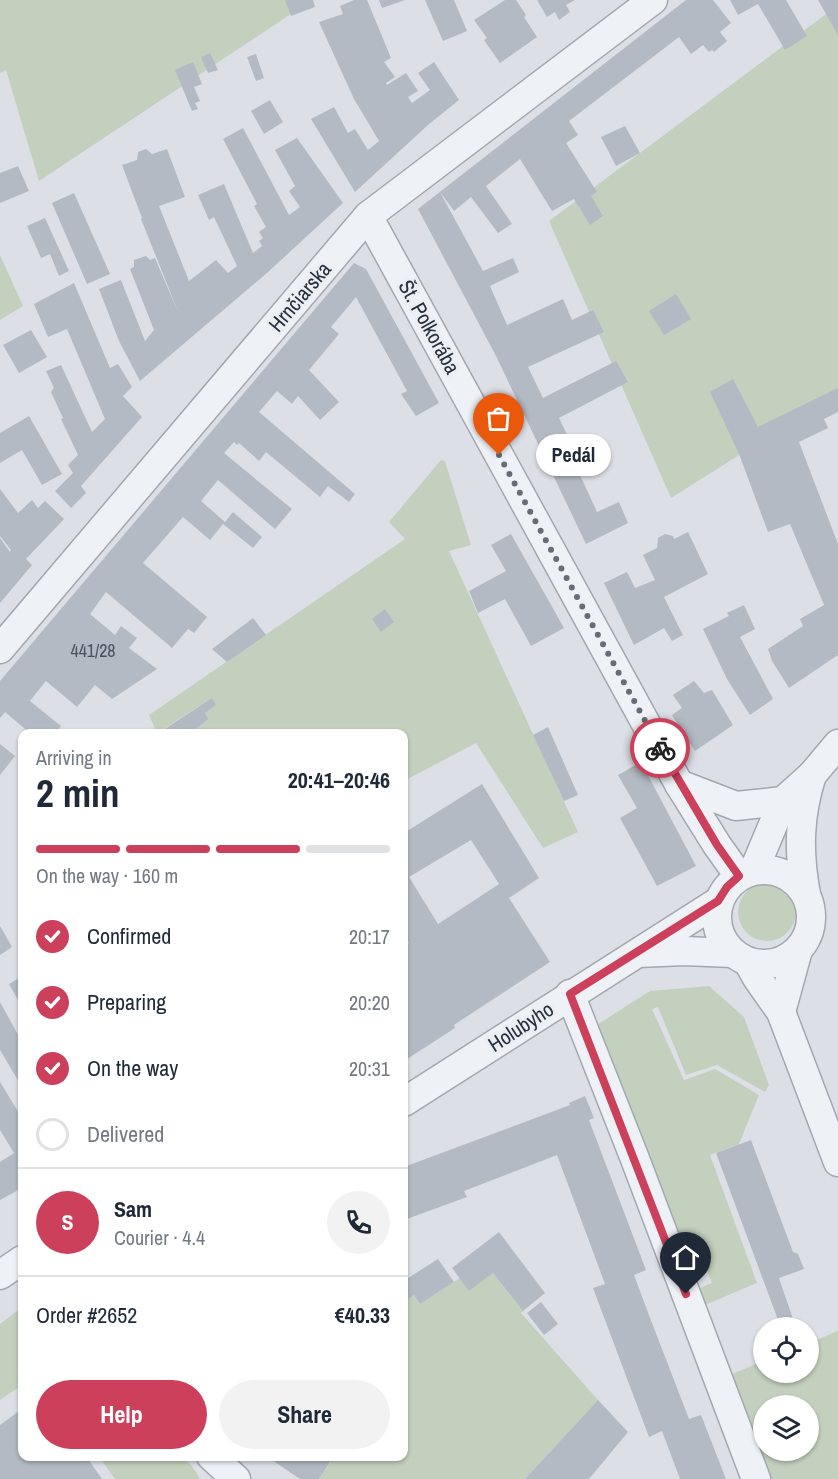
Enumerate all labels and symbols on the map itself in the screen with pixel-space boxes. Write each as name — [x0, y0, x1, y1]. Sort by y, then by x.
street label: Hrnčiarska — [262, 255, 338, 338]
street label: Št. Polkorába — [392, 275, 467, 379]
pin — [473, 393, 524, 455]
callout: Pedál — [535, 434, 610, 476]
house number: 441/28 — [70, 638, 116, 663]
courier — [630, 718, 690, 778]
street label: Holubyho — [482, 995, 559, 1059]
pin — [660, 1232, 711, 1294]

